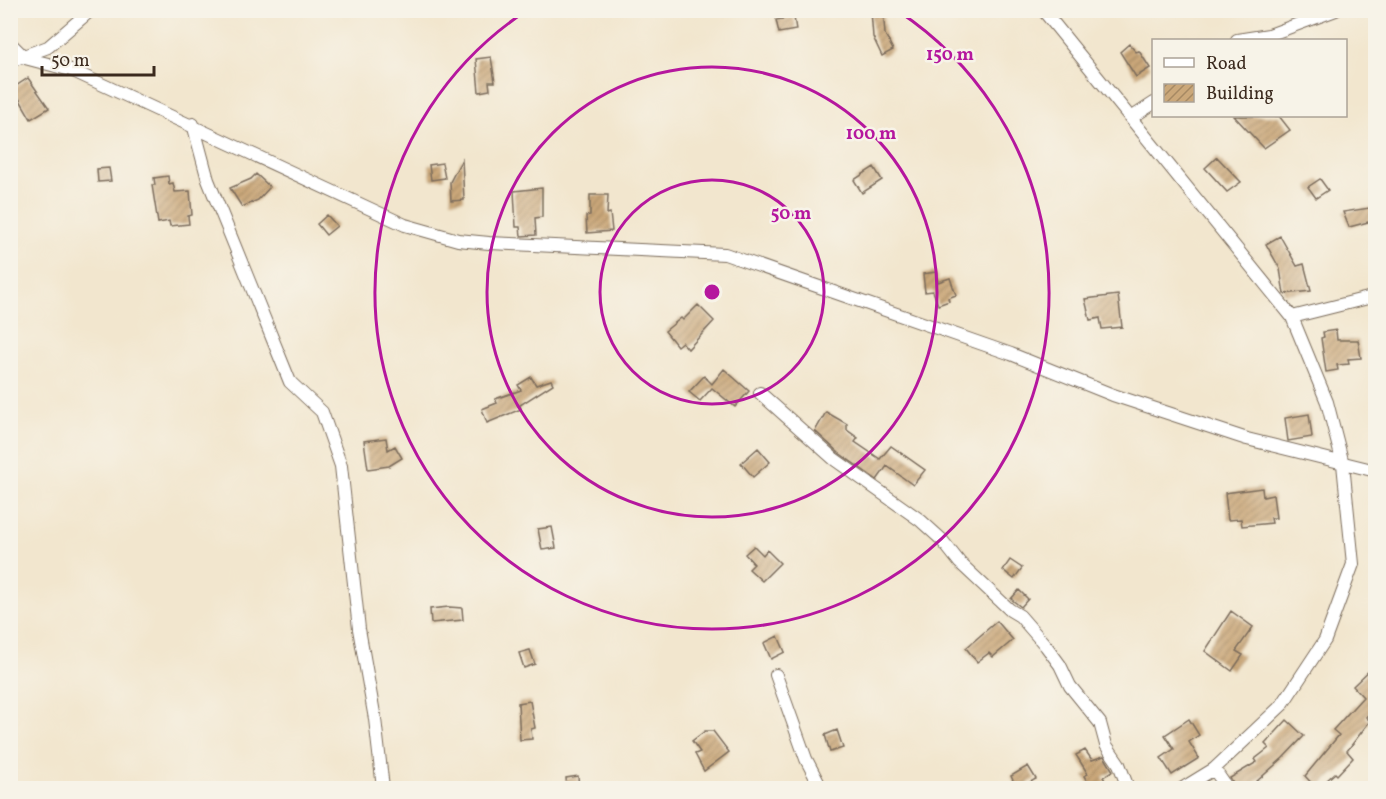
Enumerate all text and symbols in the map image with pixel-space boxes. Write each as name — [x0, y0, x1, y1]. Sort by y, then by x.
scale bar — [42, 39, 154, 77]
legend — [1152, 39, 1347, 117]
text: 150 m — [926, 43, 974, 68]
text: 50 m — [51, 49, 90, 74]
text: Road — [1206, 52, 1247, 77]
text: Building — [1206, 82, 1274, 107]
text: 100 m — [846, 122, 896, 147]
text: 50 m — [771, 202, 811, 227]
centre of rings — [702, 282, 722, 302]

